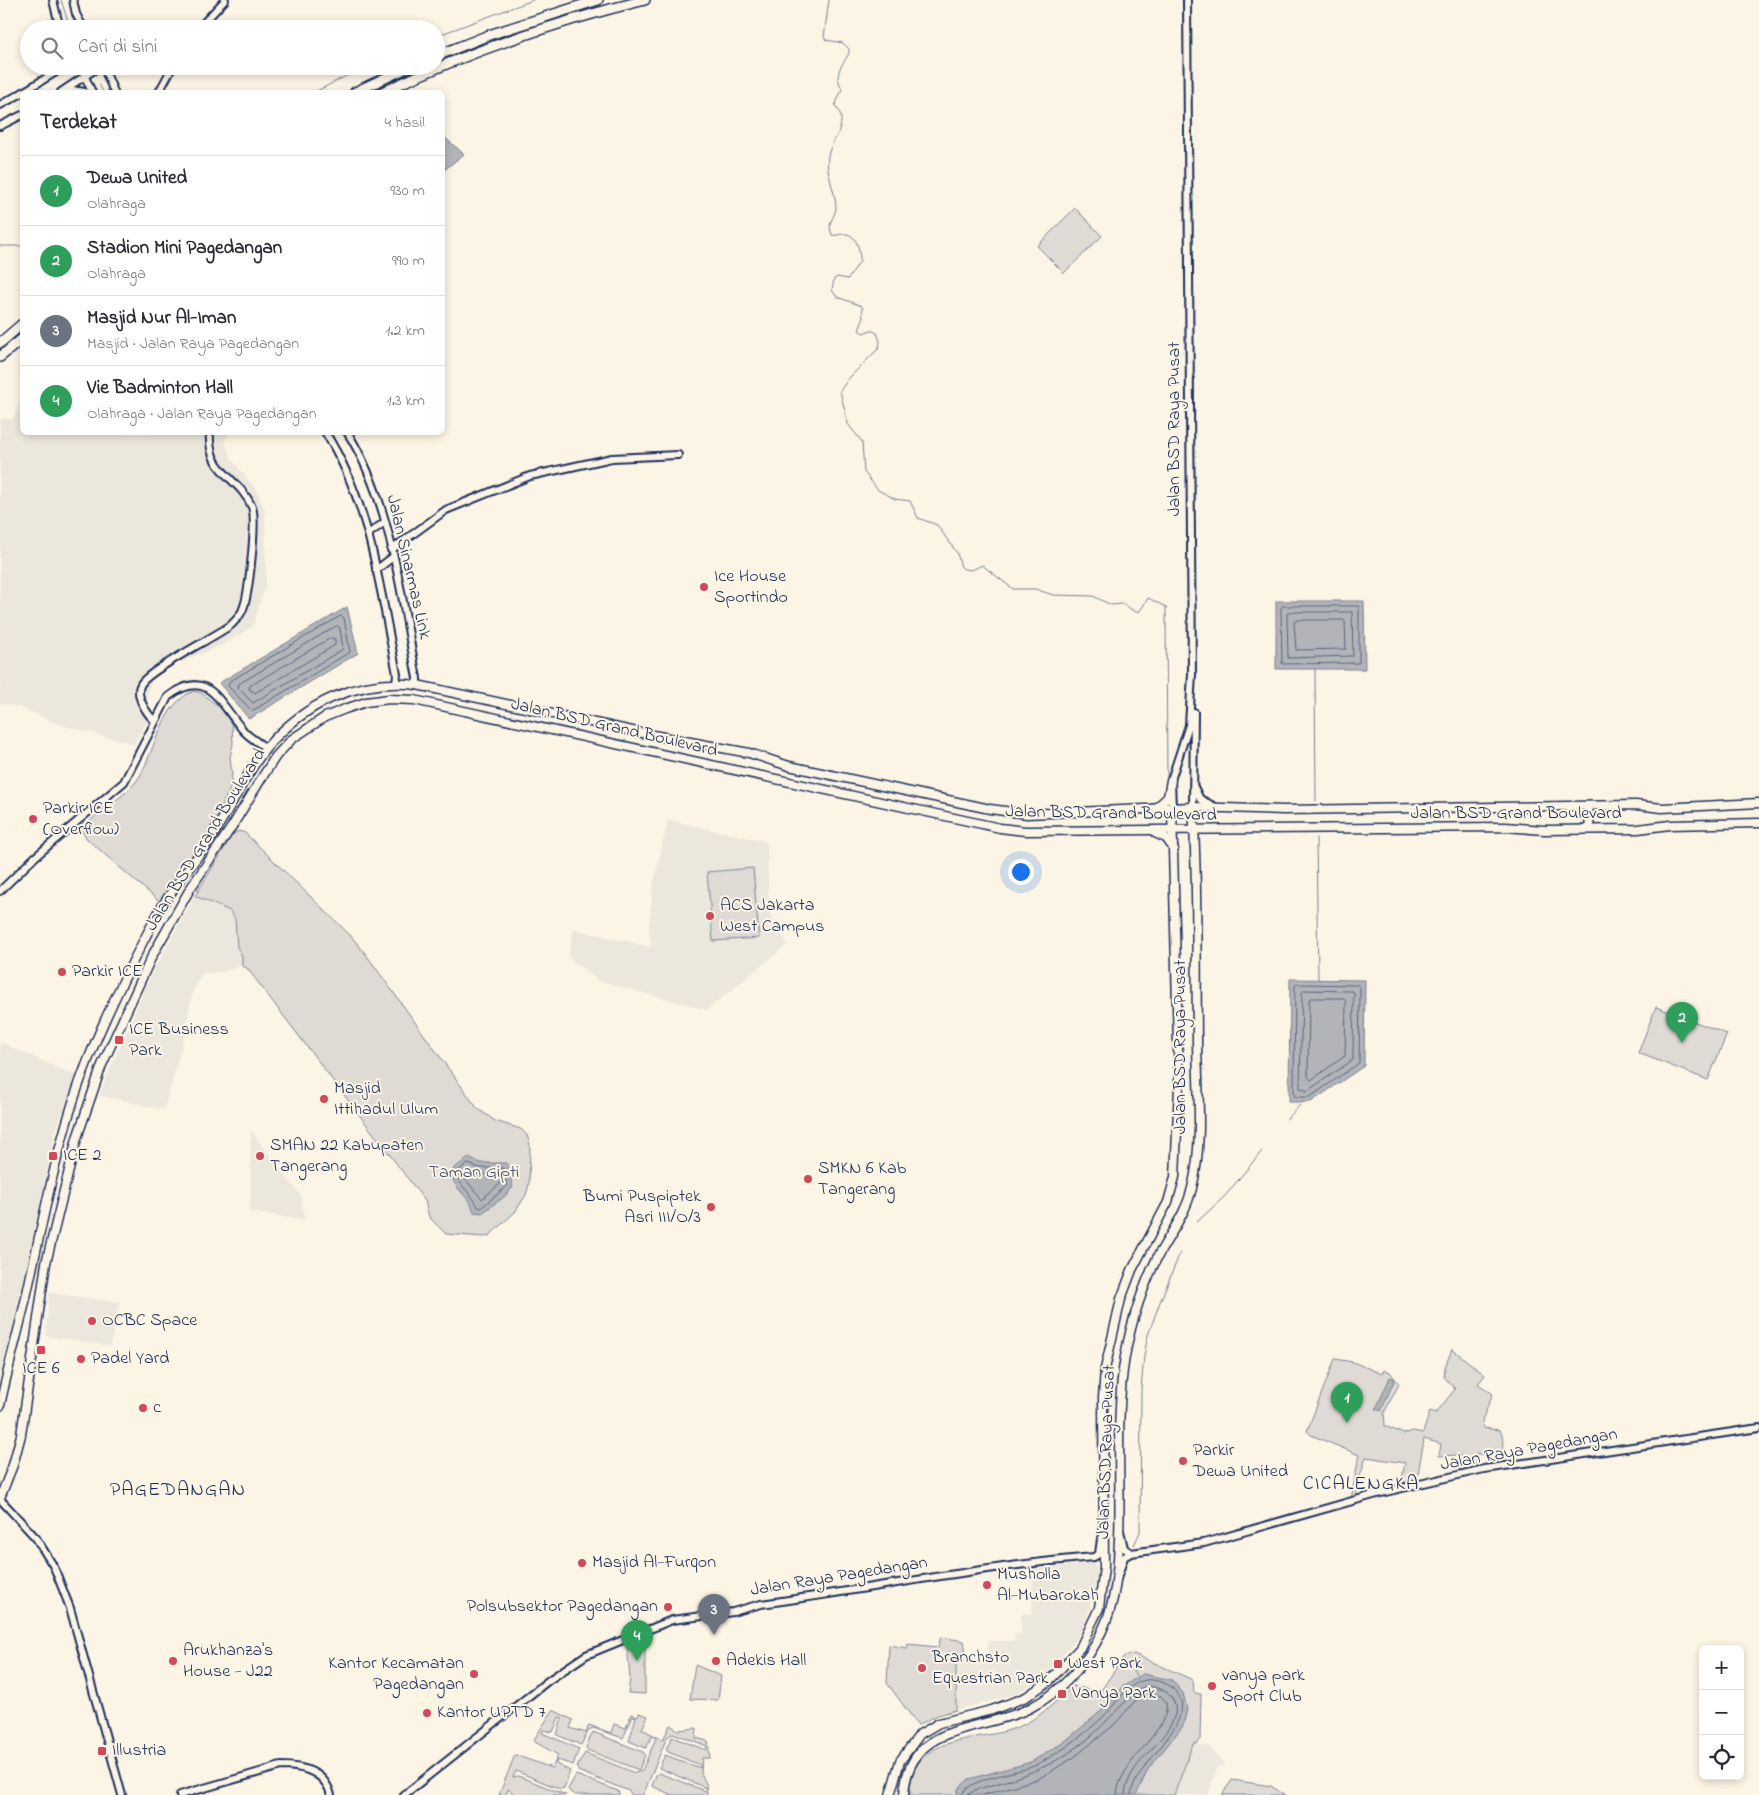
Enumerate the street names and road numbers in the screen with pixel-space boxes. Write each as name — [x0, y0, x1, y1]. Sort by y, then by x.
street label: Jalan BSD Raya Pusat — [1162, 342, 1188, 516]
street label: Jalan Sinarmas Link — [379, 492, 437, 642]
street label: Jalan BSD Grand Boulevard — [508, 692, 720, 764]
street label: Jalan BSD Grand Boulevard — [139, 744, 273, 936]
street label: Jalan BSD Grand Boulevard — [1005, 799, 1217, 829]
street label: Jalan BSD Grand Boulevard — [1410, 801, 1622, 827]
street label: Jalan BSD Raya Pusat — [1168, 960, 1194, 1134]
street label: Jalan BSD Raya Pusat — [1091, 1364, 1123, 1540]
street label: Jalan Raya Pagedangan — [1439, 1422, 1620, 1479]
street label: Jalan Raya Pagedangan — [748, 1550, 930, 1605]

